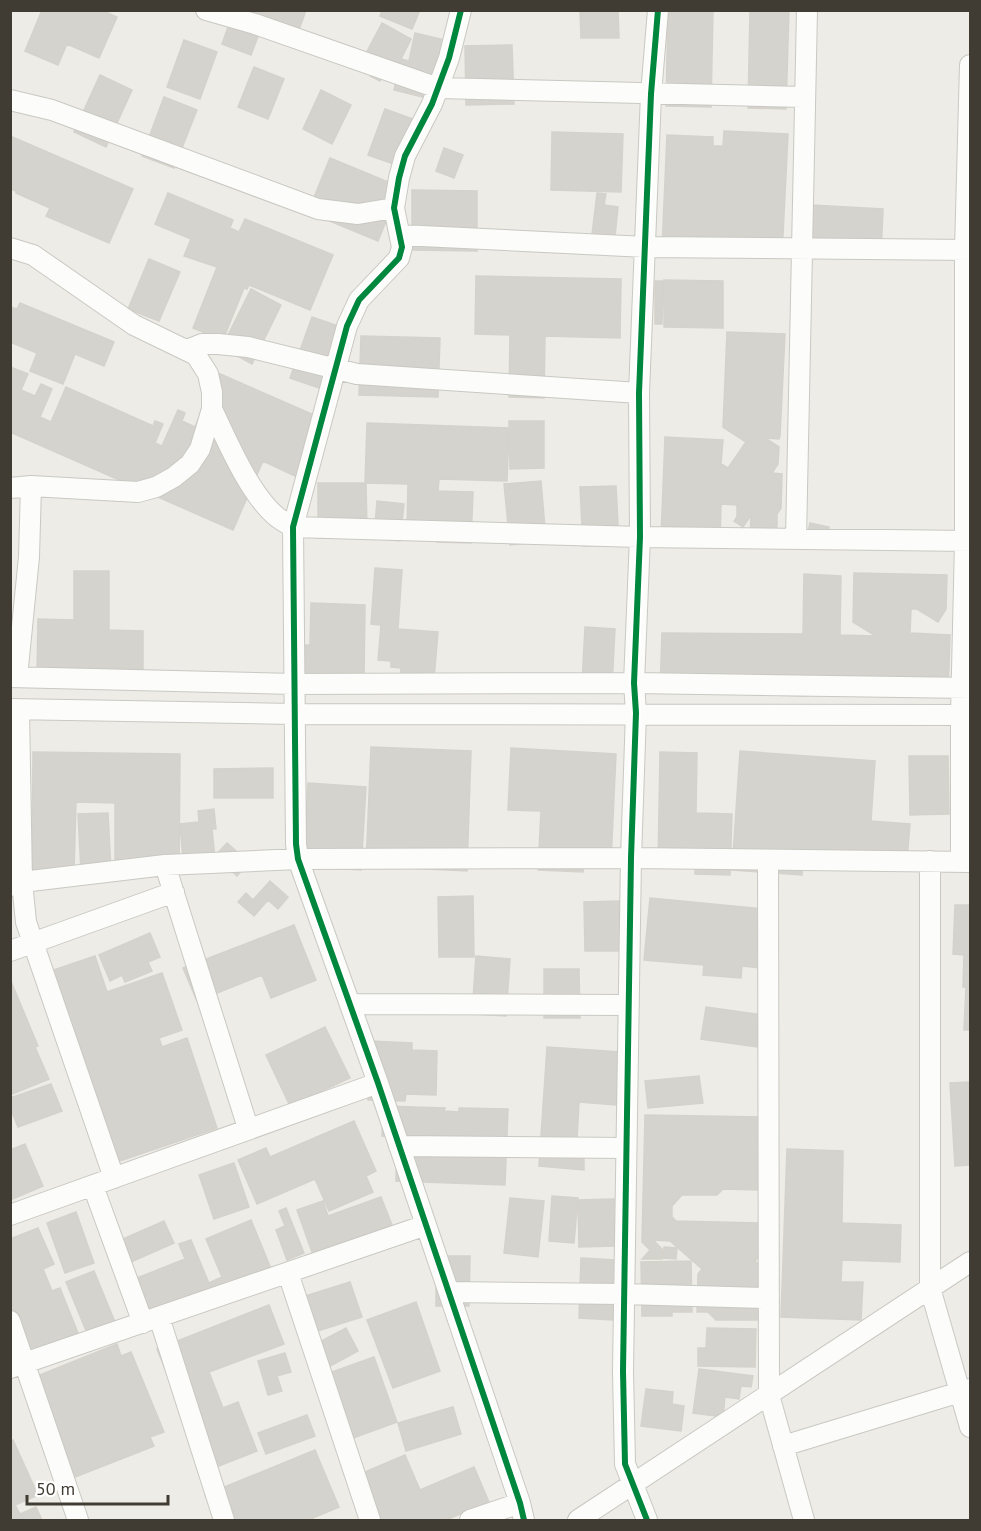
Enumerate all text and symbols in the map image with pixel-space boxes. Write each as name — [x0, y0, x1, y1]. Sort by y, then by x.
scale bar — [27, 1468, 168, 1506]
text: 50 m — [36, 1477, 75, 1500]

